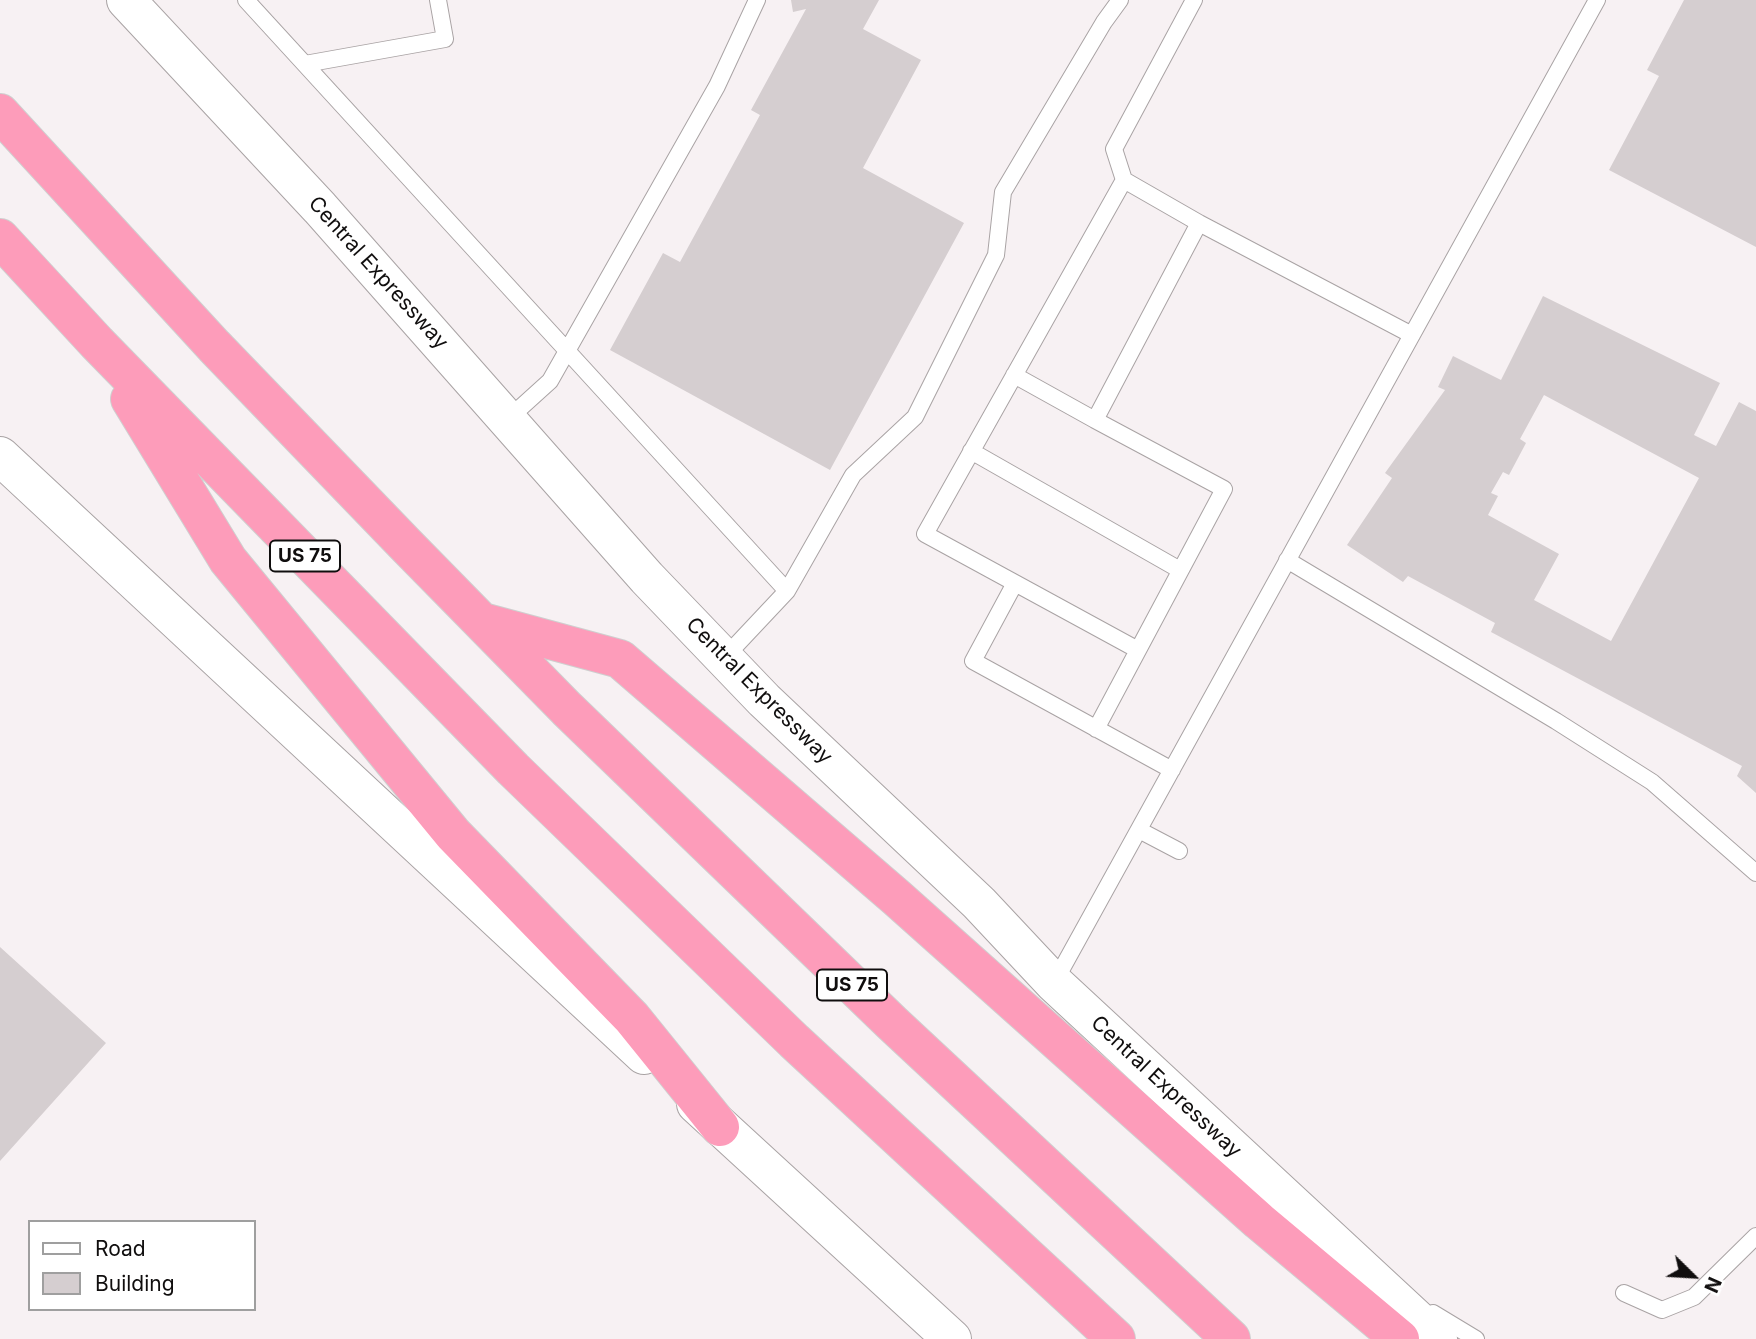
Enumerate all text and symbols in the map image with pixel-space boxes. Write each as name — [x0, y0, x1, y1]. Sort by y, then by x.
street label: Central Expressway — [303, 191, 453, 355]
road number: US 75 — [270, 540, 340, 572]
street label: Central Expressway — [680, 612, 838, 770]
road number: US 75 — [817, 970, 887, 1001]
street label: Central Expressway — [1085, 1011, 1247, 1163]
legend — [28, 1220, 256, 1311]
text: Road — [95, 1236, 146, 1261]
north arrow — [1658, 1241, 1728, 1311]
text: Building — [95, 1271, 175, 1296]
text: N — [1699, 1273, 1726, 1296]

